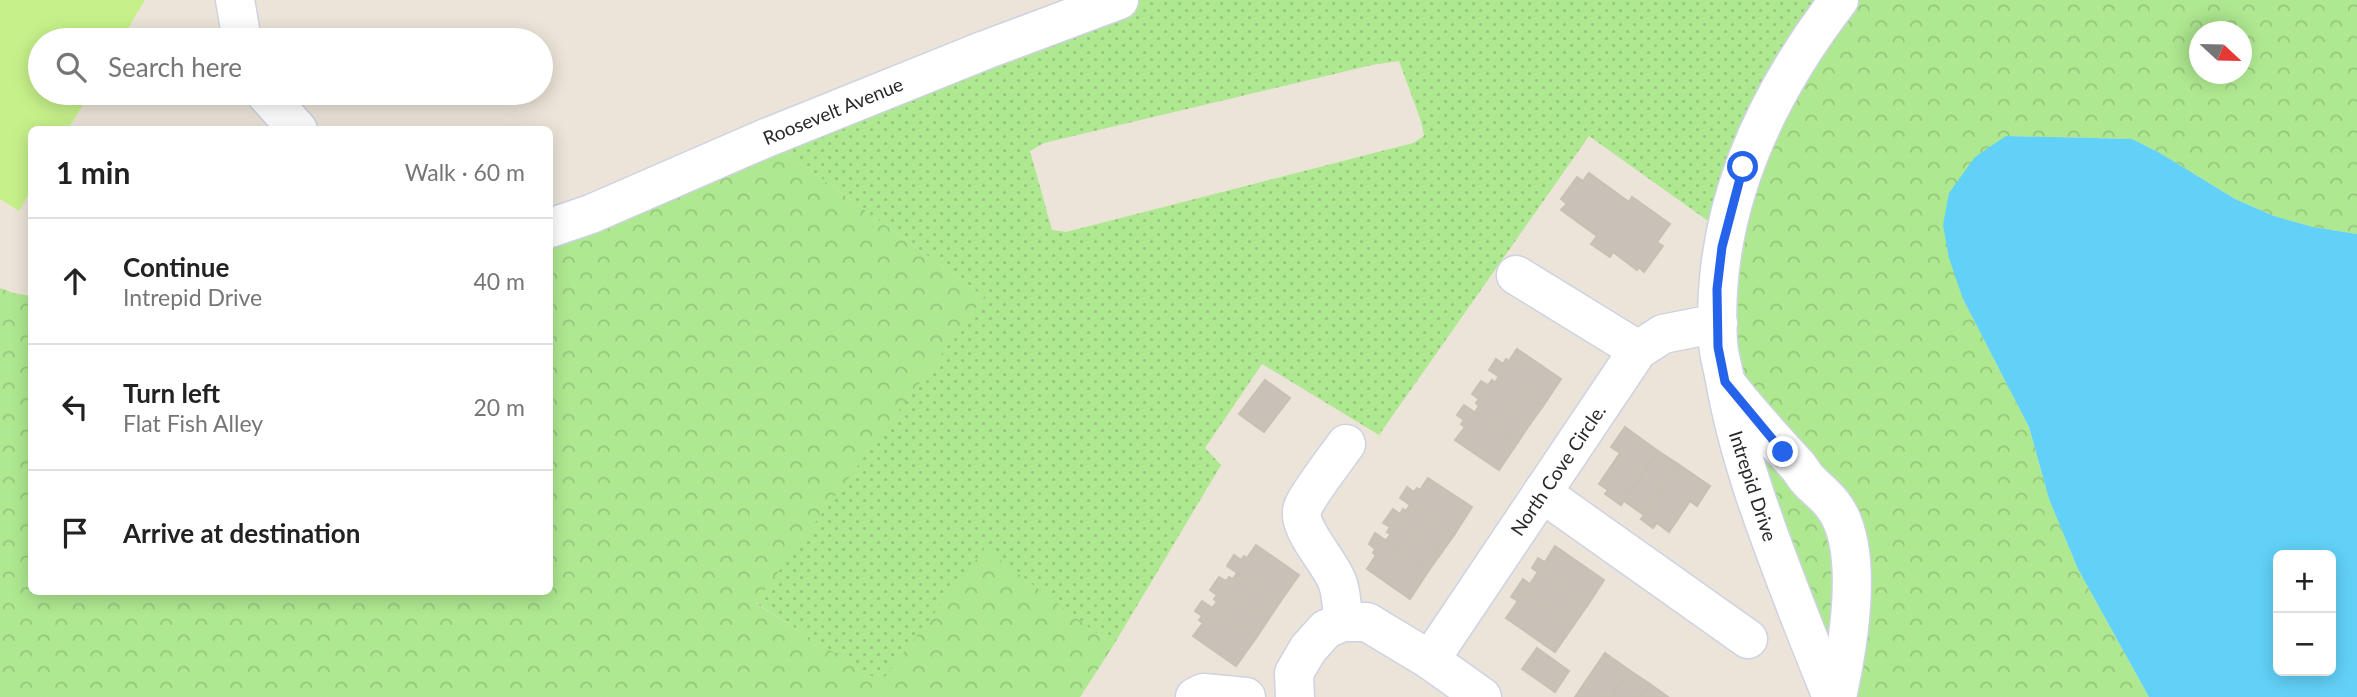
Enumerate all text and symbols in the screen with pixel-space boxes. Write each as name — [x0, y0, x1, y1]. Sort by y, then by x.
north arrow — [2189, 21, 2252, 84]
search box — [28, 28, 553, 105]
icon: search — [52, 48, 90, 86]
text: Search here — [108, 51, 242, 83]
street label: Roosevelt Avenue — [759, 72, 906, 149]
route start — [1727, 151, 1758, 182]
text: 1 min — [56, 154, 130, 190]
text: Walk · 60 m — [405, 158, 525, 186]
text: Continue — [123, 251, 229, 283]
icon: ahead — [56, 262, 94, 300]
text: 40 m — [474, 267, 525, 295]
text: Intrepid Drive — [123, 283, 262, 311]
text: Turn left — [123, 377, 220, 409]
icon: left — [56, 388, 94, 426]
text: 20 m — [474, 393, 525, 421]
street label: North Cove Circle. — [1505, 400, 1610, 540]
text: Flat Fish Alley — [123, 409, 263, 437]
street label: Intrepid Drive — [1725, 428, 1782, 544]
route end — [1767, 436, 1798, 467]
icon: arrive — [56, 514, 94, 552]
text: Arrive at destination — [123, 517, 360, 549]
map controls — [2273, 550, 2336, 676]
button: + — [2273, 550, 2336, 613]
button: − — [2273, 613, 2336, 676]

